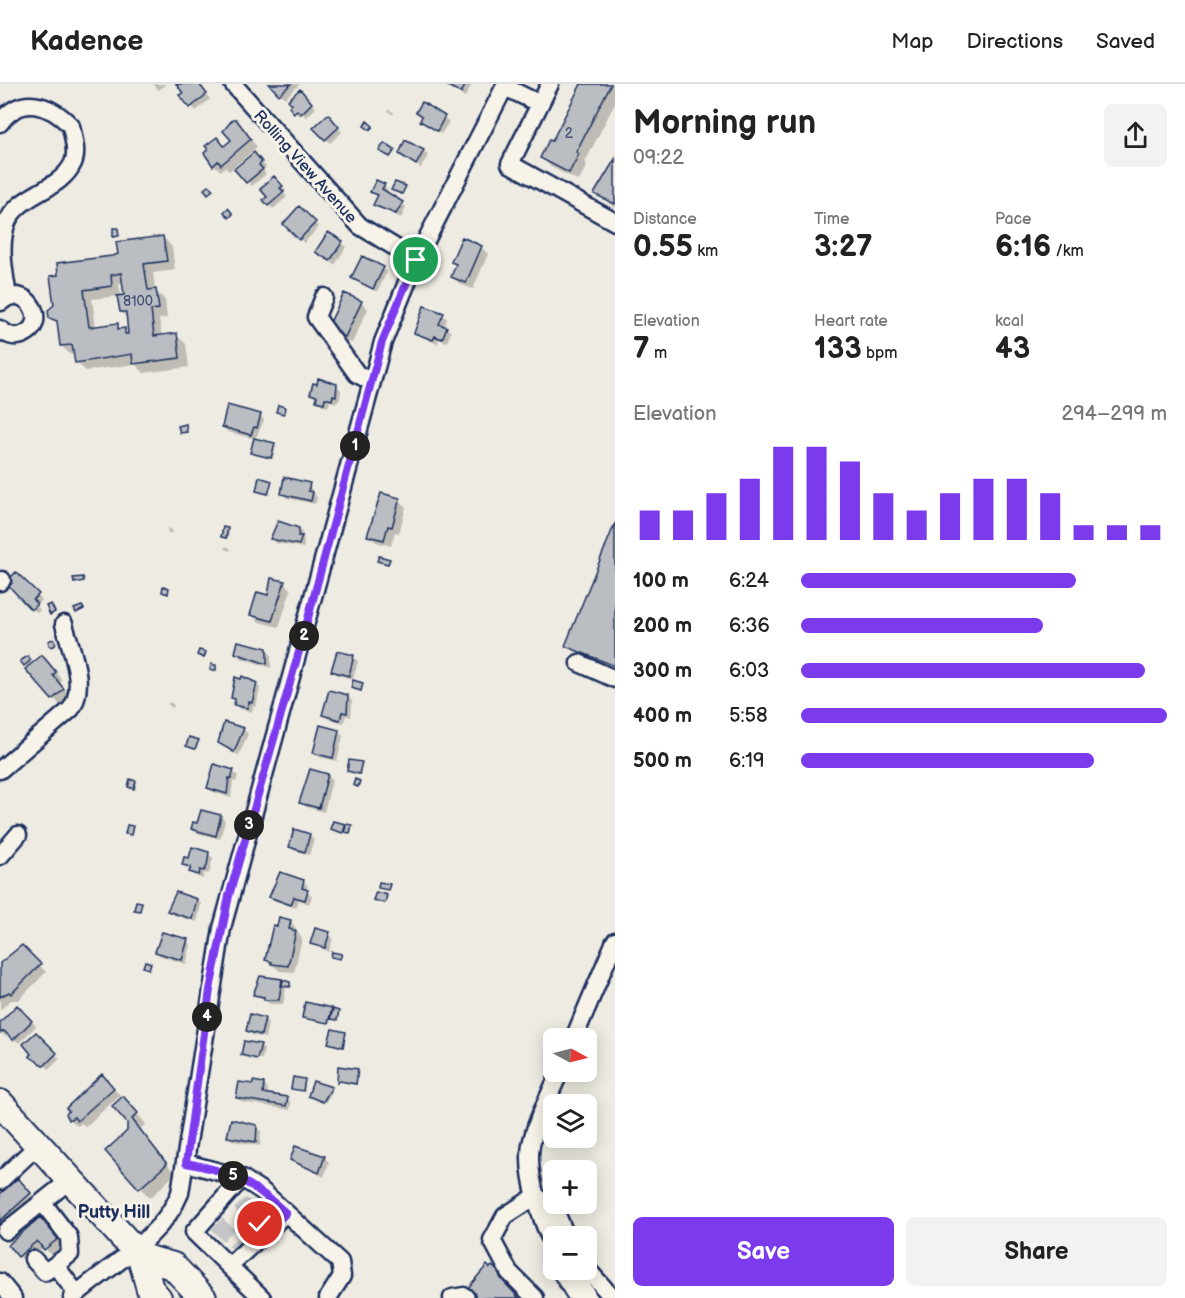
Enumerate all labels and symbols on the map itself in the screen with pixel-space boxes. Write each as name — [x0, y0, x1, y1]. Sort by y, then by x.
street label: Rolling View Avenue — [249, 107, 361, 228]
house number: 2 — [565, 125, 574, 142]
pin — [390, 234, 441, 285]
house number: 8100 — [123, 293, 153, 310]
pin: 1 — [340, 431, 370, 461]
pin: 2 — [289, 621, 319, 651]
pin: 3 — [234, 810, 264, 840]
pin: 4 — [192, 1002, 222, 1032]
north arrow — [543, 1028, 597, 1082]
pin: 5 — [218, 1161, 248, 1191]
pin — [234, 1198, 285, 1249]
district label: Putty Hill — [78, 1202, 150, 1223]

